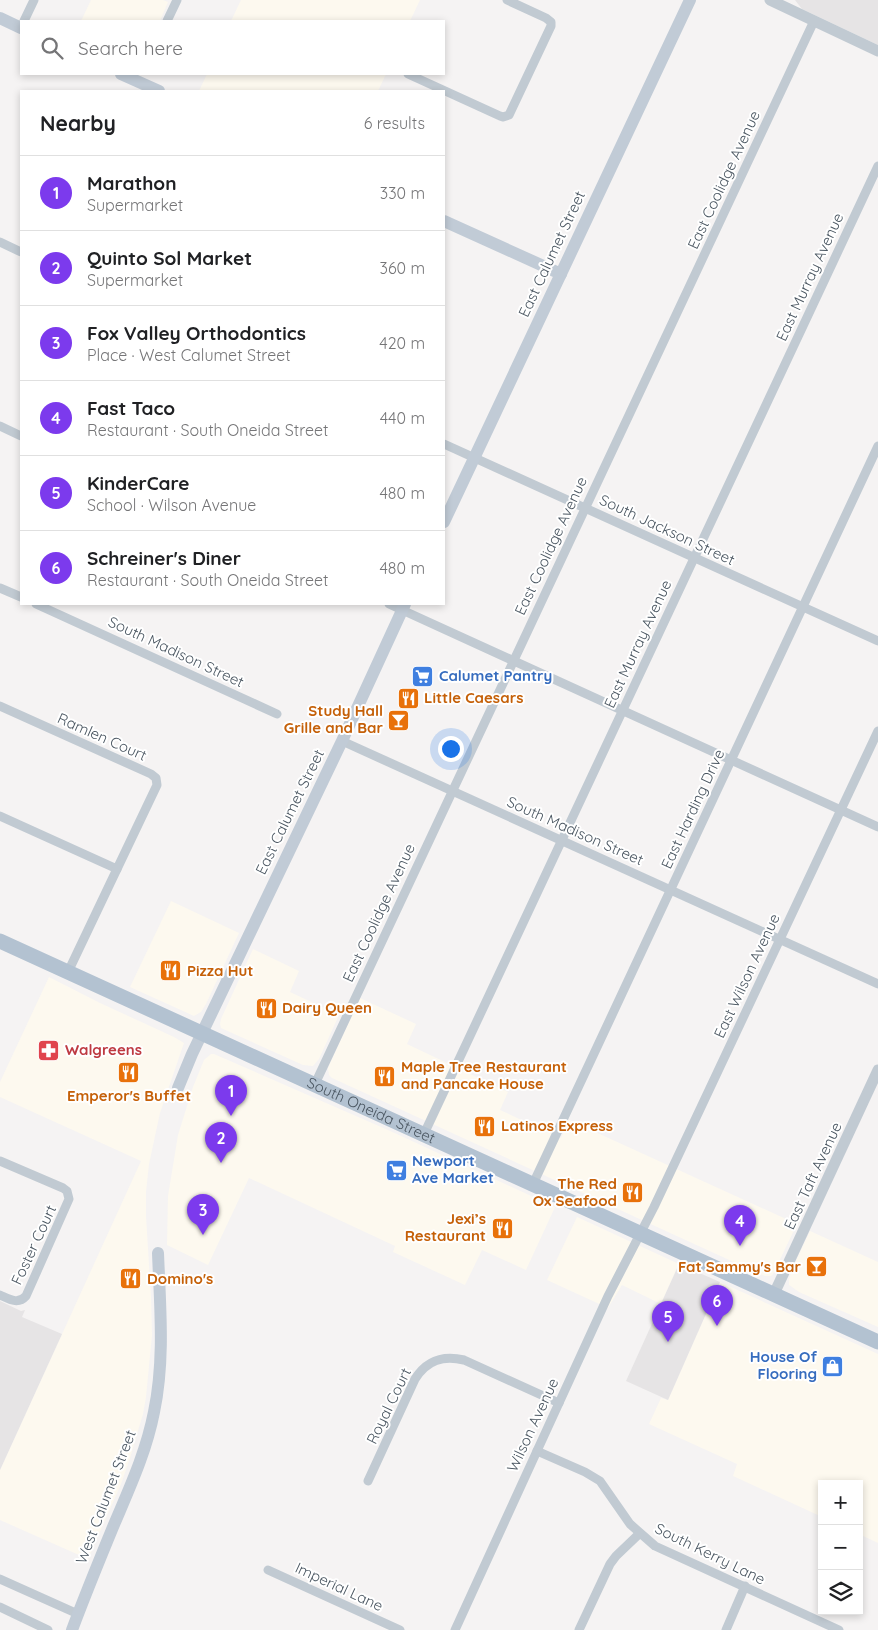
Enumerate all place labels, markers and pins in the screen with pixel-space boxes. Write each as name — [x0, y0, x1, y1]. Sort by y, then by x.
supermarket icon: Calumet Pantry — [411, 664, 435, 688]
place label: Calumet Pantry — [439, 666, 552, 685]
restaurant icon: Little Caesars — [396, 686, 420, 710]
place label: Little Caesars — [424, 688, 523, 707]
place label: Study Hall Grille and Bar — [284, 701, 383, 737]
bar icon: Study Hall Grille and Bar — [387, 708, 411, 732]
restaurant icon: Pizza Hut — [159, 959, 183, 983]
place label: Pizza Hut — [187, 961, 253, 980]
restaurant icon: Dairy Queen — [254, 996, 278, 1020]
place label: Dairy Queen — [282, 998, 372, 1017]
pharmacy icon: Walgreens — [37, 1038, 61, 1062]
place label: Walgreens — [65, 1040, 142, 1059]
place label: Maple Tree Restaurant and Pancake House — [401, 1057, 567, 1093]
restaurant icon: Emperor's Buffet — [117, 1061, 141, 1085]
restaurant icon: Maple Tree Restaurant and Pancake House — [373, 1064, 397, 1088]
pin: 1 — [215, 1075, 247, 1116]
place label: Emperor's Buffet — [67, 1086, 191, 1105]
restaurant icon: Latinos Express — [473, 1114, 497, 1138]
place label: Latinos Express — [501, 1116, 613, 1135]
pin: 2 — [205, 1122, 237, 1163]
place label: Newport Ave Market — [412, 1151, 494, 1187]
supermarket icon: Newport Ave Market — [384, 1158, 408, 1182]
place label: The Red Ox Seafood — [533, 1174, 617, 1210]
restaurant icon: The Red Ox Seafood — [621, 1181, 645, 1205]
pin: 3 — [187, 1194, 219, 1235]
pin: 4 — [724, 1205, 756, 1246]
place label: Jexi’s Restaurant — [405, 1209, 486, 1245]
restaurant icon: Jexi’s Restaurant — [490, 1216, 514, 1240]
bar icon: Fat Sammy's Bar — [805, 1255, 829, 1279]
place label: Fat Sammy's Bar — [678, 1257, 801, 1276]
restaurant icon: Domino's — [119, 1267, 143, 1291]
place label: Domino's — [147, 1269, 213, 1288]
pin: 6 — [701, 1285, 733, 1326]
pin: 5 — [652, 1301, 684, 1342]
place label: House Of Flooring — [750, 1347, 817, 1383]
shop icon: House Of Flooring — [821, 1354, 845, 1378]

